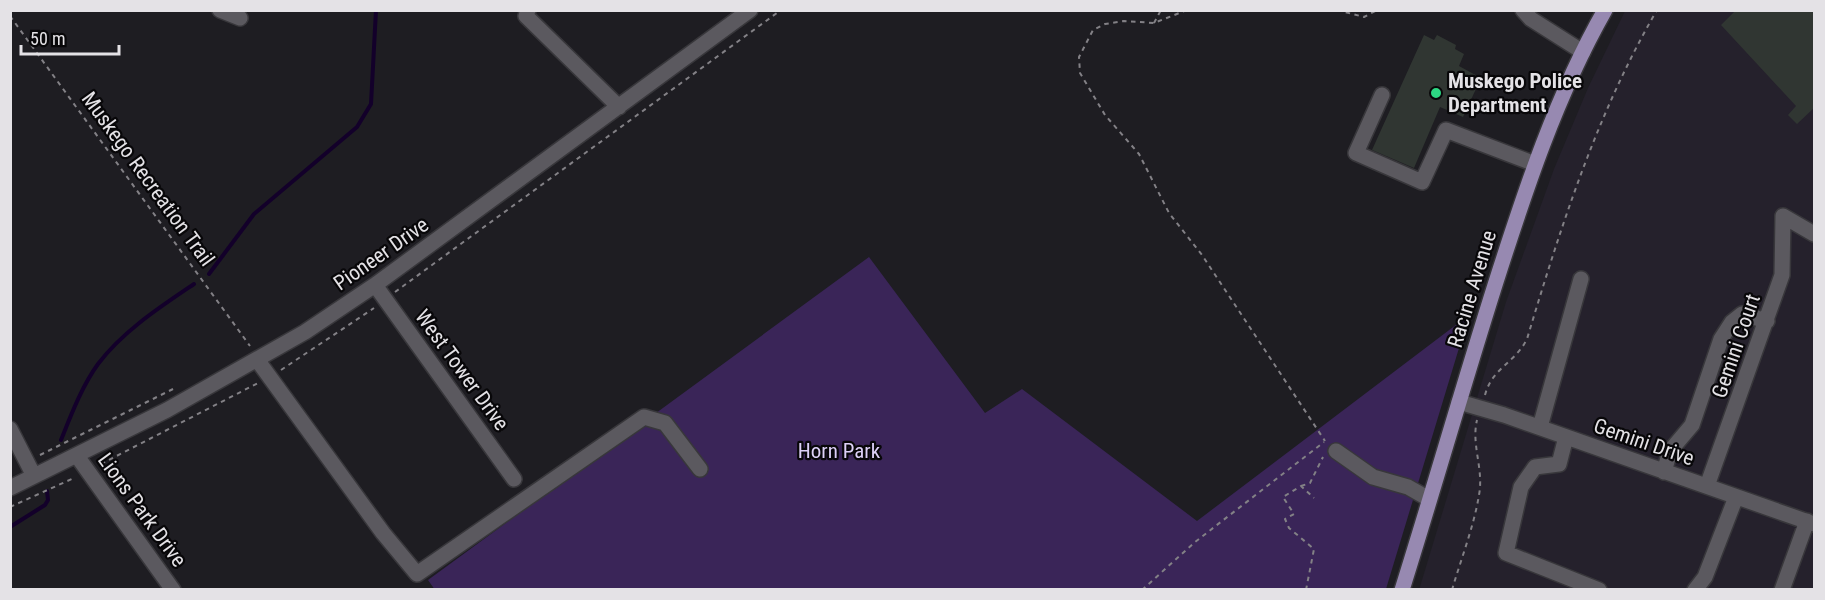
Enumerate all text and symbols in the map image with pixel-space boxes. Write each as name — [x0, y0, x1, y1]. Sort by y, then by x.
scale bar — [21, 18, 118, 56]
text: 50 m — [30, 28, 65, 49]
place label: Muskego Police Department — [1448, 69, 1582, 117]
marker: Muskego Police Department — [1429, 86, 1443, 100]
street label: Muskego Recreation Trail — [77, 87, 219, 271]
street label: Pioneer Drive — [329, 213, 433, 295]
street label: Racine Avenue — [1443, 227, 1501, 350]
street label: Gemini Court — [1707, 291, 1765, 401]
street label: West Tower Drive — [410, 305, 514, 435]
street label: Gemini Drive — [1591, 414, 1697, 470]
park label: Horn Park — [798, 439, 881, 463]
street label: Lions Park Drive — [93, 449, 191, 571]

